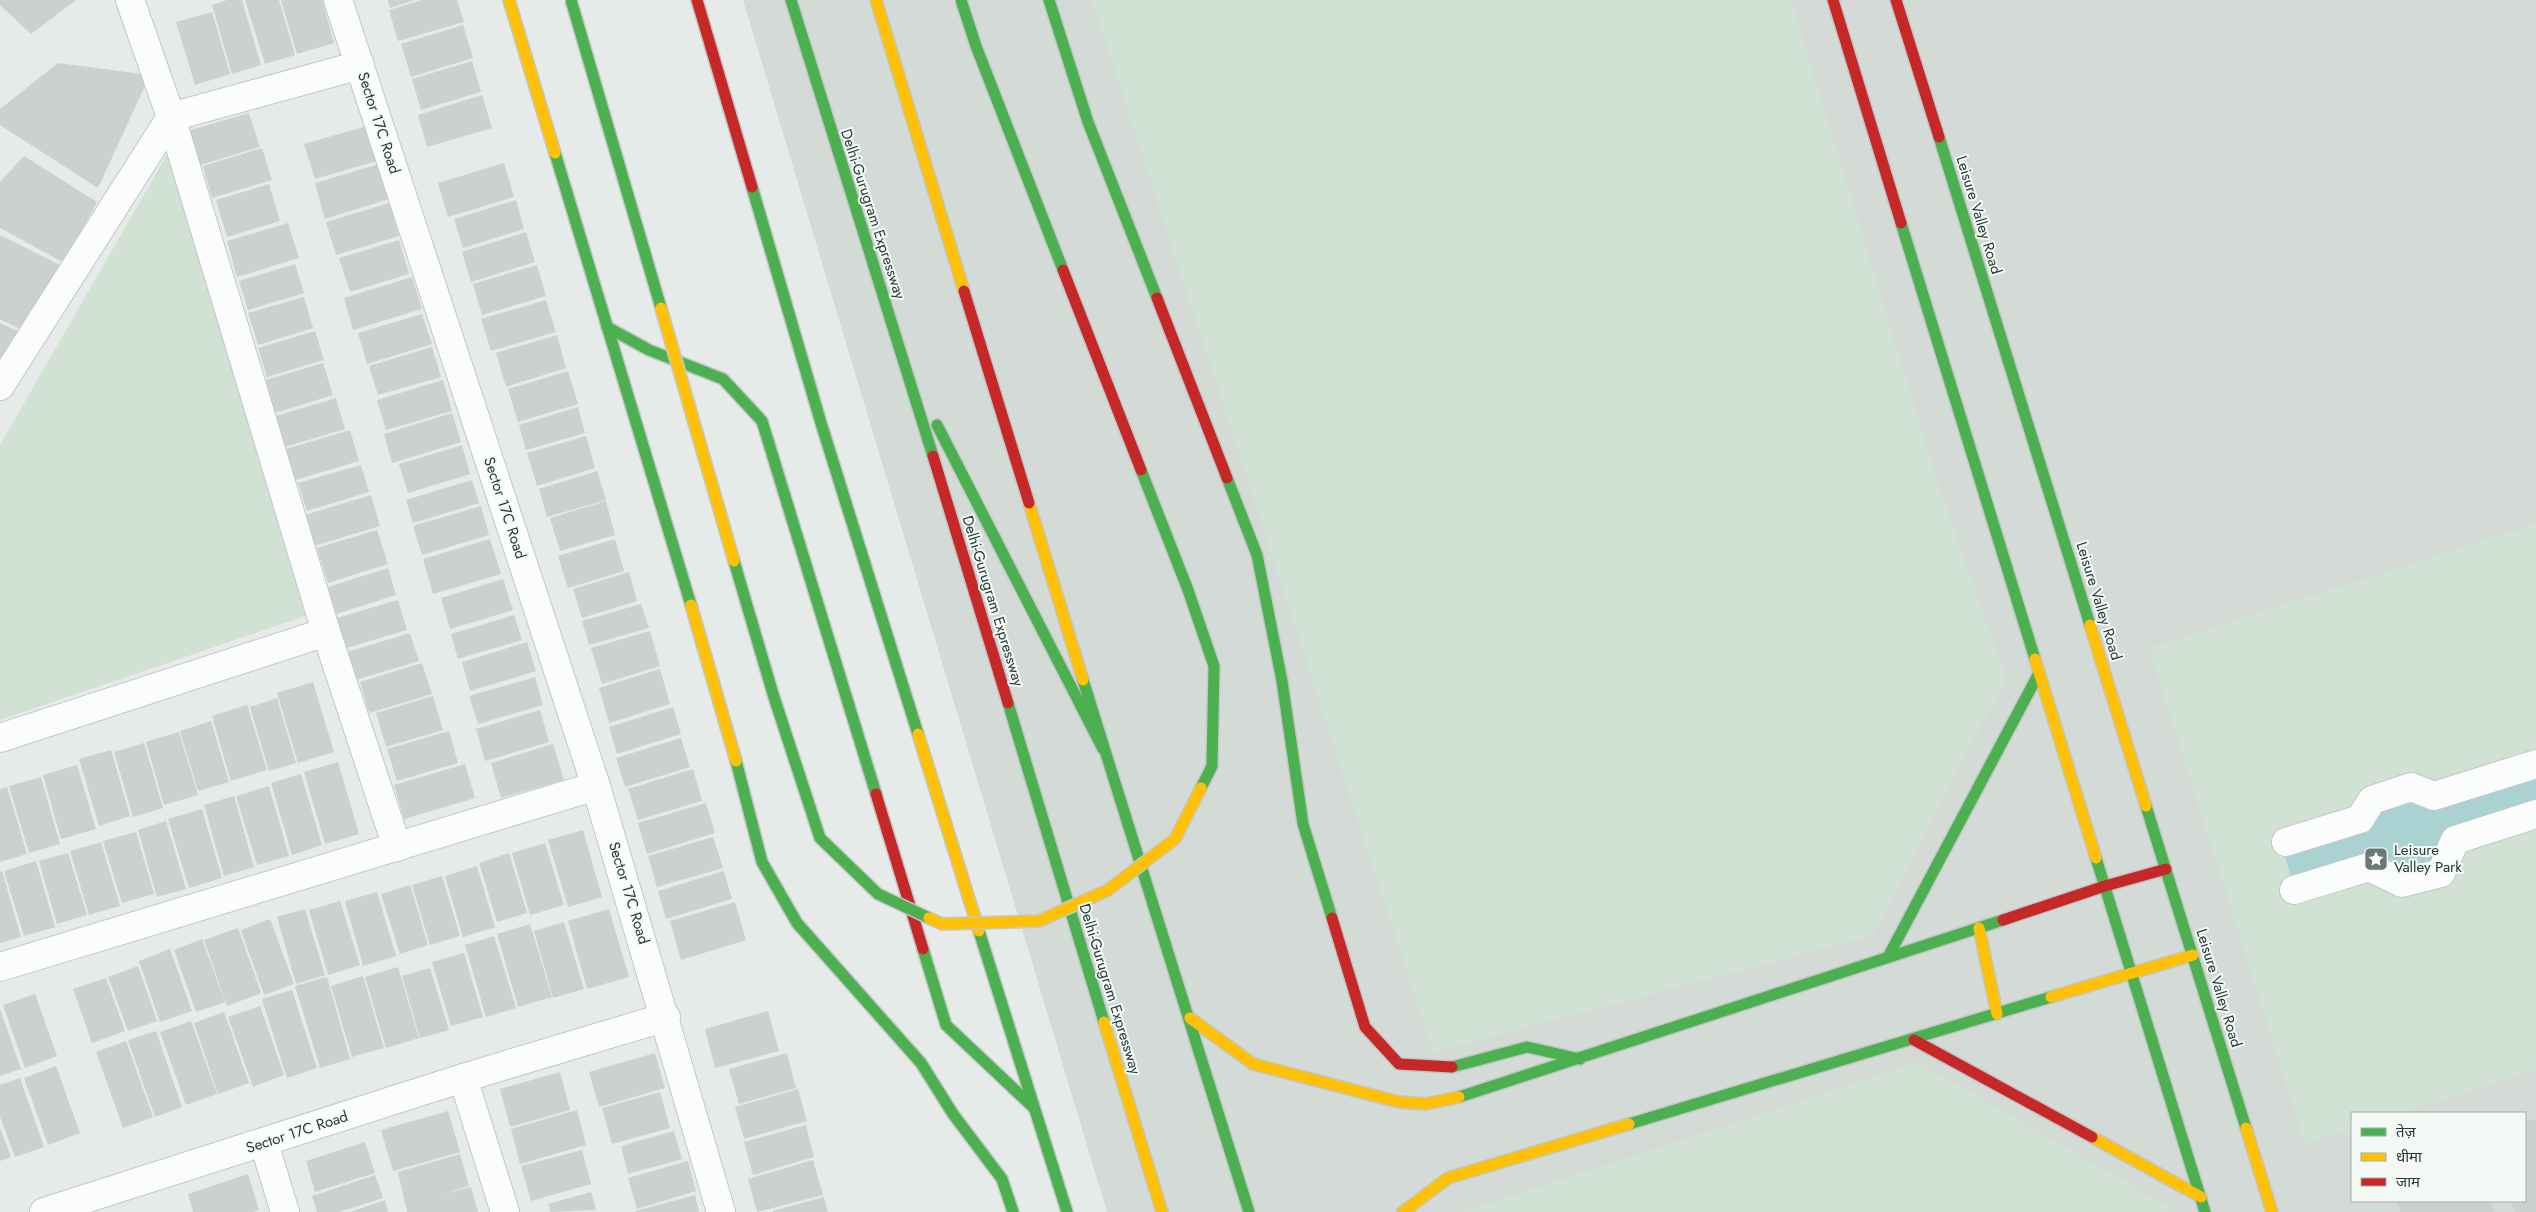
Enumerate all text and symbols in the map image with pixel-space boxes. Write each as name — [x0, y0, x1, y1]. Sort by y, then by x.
street label: Sector 17C Road — [352, 69, 406, 177]
street label: Delhi-Gurugram Expressway — [835, 126, 911, 302]
street label: Leisure Valley Road — [1951, 153, 2007, 277]
street label: Sector 17C Road — [478, 454, 532, 562]
street label: Delhi-Gurugram Expressway — [957, 513, 1030, 690]
street label: Leisure Valley Road — [2071, 539, 2127, 663]
street label: Sector 17C Road — [603, 839, 655, 947]
place label: Leisure Valley Park — [2394, 839, 2462, 878]
place icon: Leisure Valley Park — [2363, 846, 2389, 872]
street label: Delhi-Gurugram Expressway — [1074, 901, 1147, 1078]
street label: Leisure Valley Road — [2191, 926, 2247, 1050]
street label: Sector 17C Road — [243, 1105, 351, 1159]
legend — [2351, 1112, 2526, 1202]
text: तेज़ — [2396, 1121, 2417, 1143]
text: धीमा — [2396, 1146, 2423, 1168]
text: जाम — [2396, 1171, 2421, 1193]

